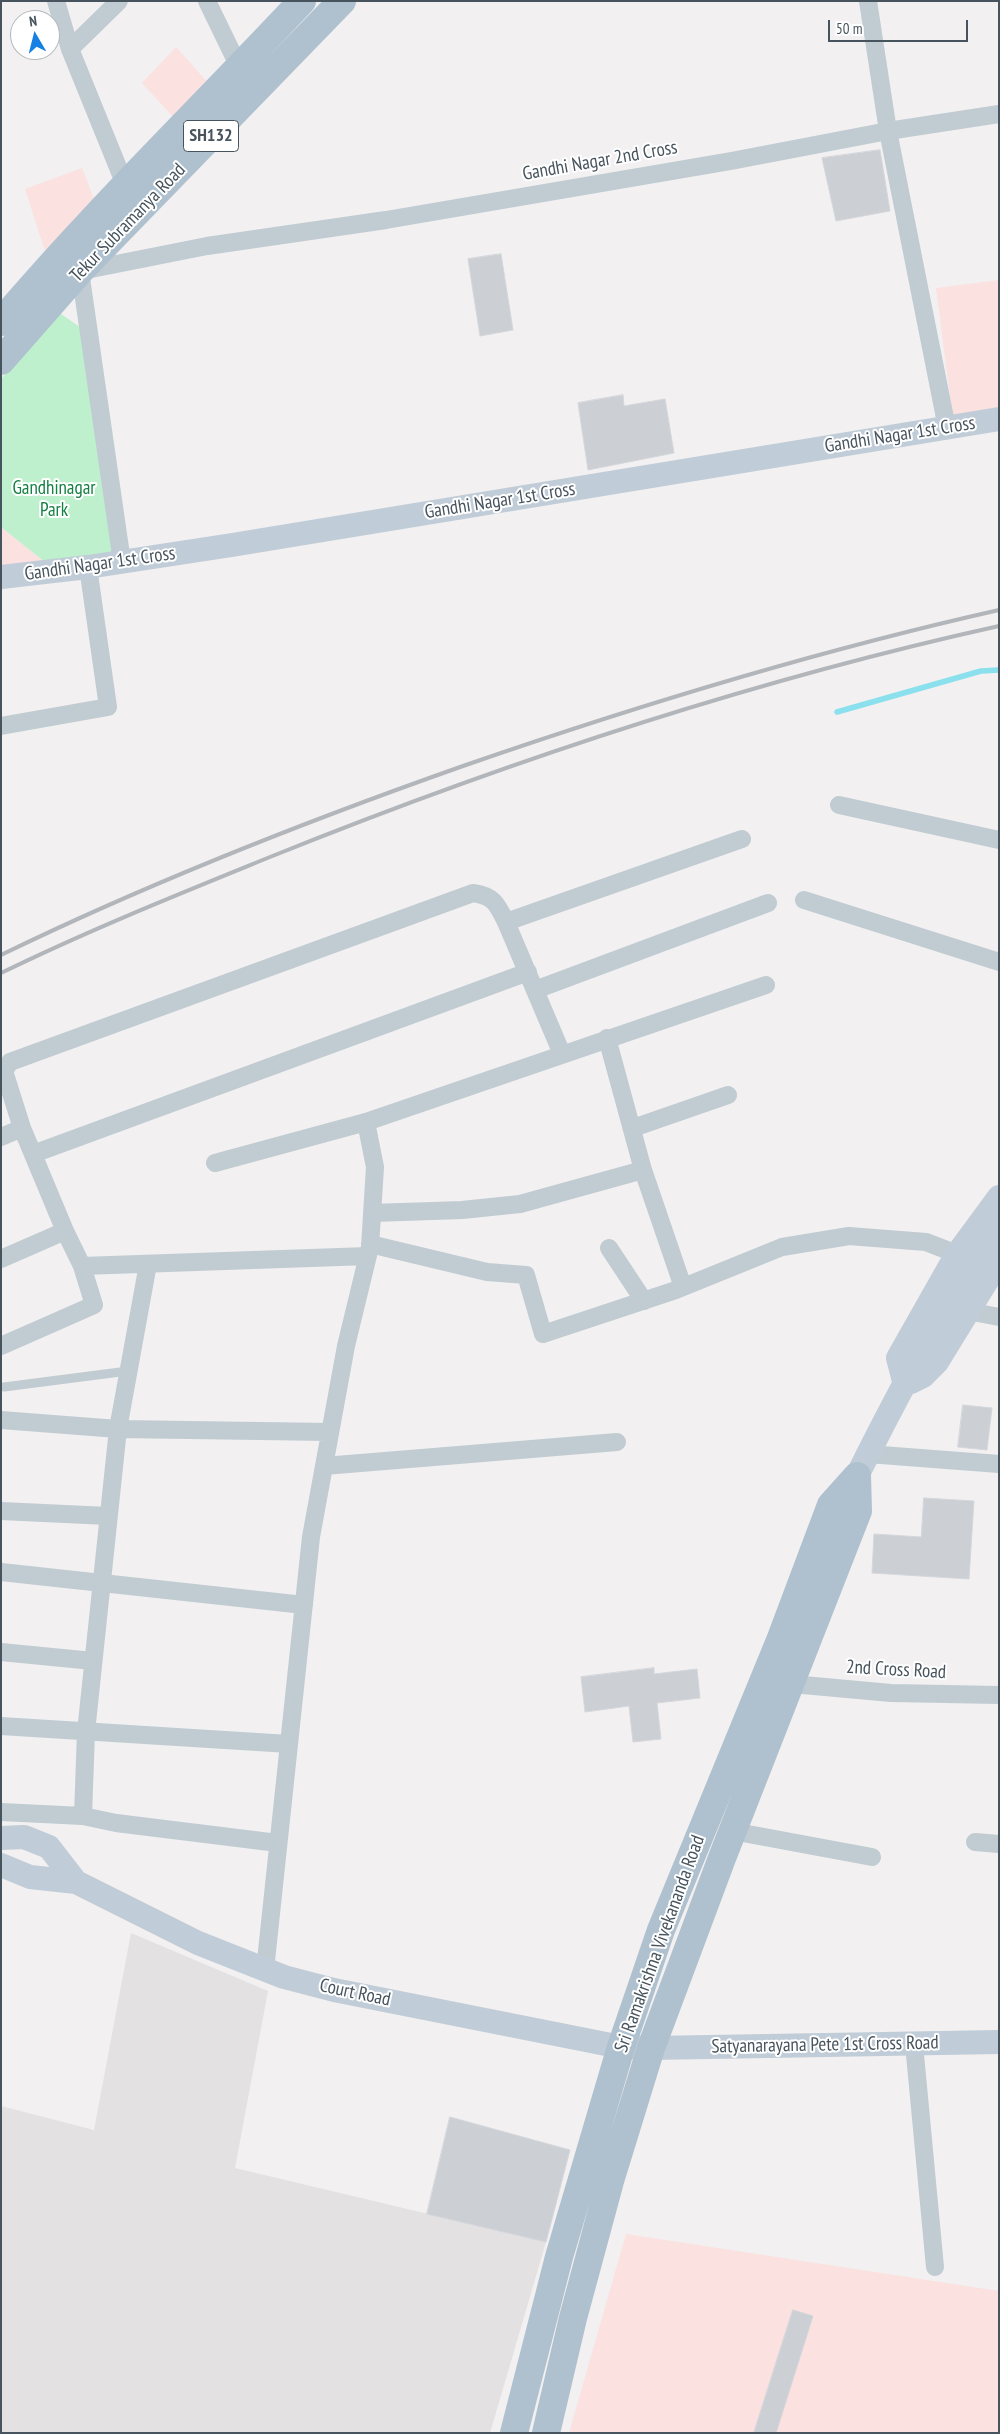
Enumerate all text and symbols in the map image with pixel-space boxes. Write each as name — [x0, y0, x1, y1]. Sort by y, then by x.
north arrow — [10, 10, 60, 60]
scale bar — [830, 10, 970, 42]
text: N — [28, 12, 38, 31]
text: 50 m — [836, 19, 862, 38]
road number: SH132 — [184, 120, 238, 152]
street label: Gandhi Nagar 2nd Cross — [521, 136, 679, 186]
street label: Tekur Subramanya Road — [66, 159, 190, 287]
street label: Gandhi Nagar 1st Cross — [823, 412, 977, 458]
park label: Gandhinagar Park — [13, 478, 95, 522]
street label: Gandhi Nagar 1st Cross — [423, 478, 577, 524]
street label: Gandhi Nagar 1st Cross — [23, 542, 177, 586]
street label: 2nd Cross Road — [845, 1656, 947, 1684]
street label: Sri Ramakrishna Vivekananda Road — [610, 1832, 710, 2056]
street label: Court Road — [317, 1974, 393, 2012]
street label: Satyanarayana Pete 1st Cross Road — [711, 2032, 939, 2058]

